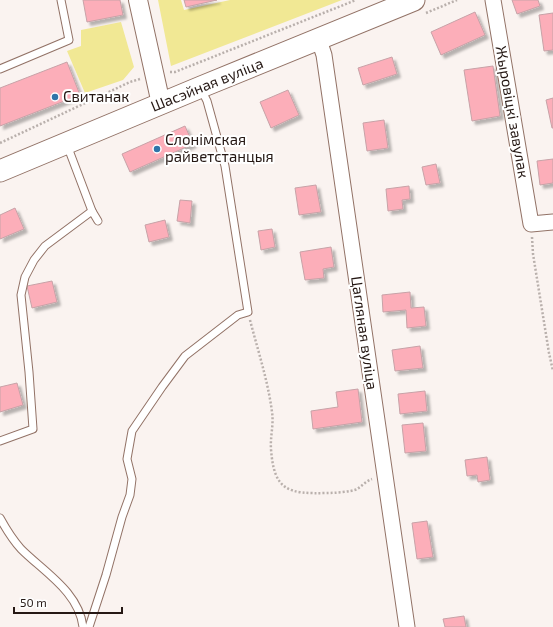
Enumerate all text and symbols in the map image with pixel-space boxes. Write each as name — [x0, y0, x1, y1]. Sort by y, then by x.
street label: Жыровіцкі завулак — [491, 44, 533, 180]
street label: Шасэйная вуліца — [148, 53, 266, 116]
place label: Свитанак — [63, 87, 129, 105]
marker: Свитанак — [50, 92, 60, 102]
place label: Слонімская райветстанцыя — [165, 130, 274, 165]
marker: Слонімская райветстанцыя — [152, 144, 162, 154]
street label: Цагляная вуліца — [347, 275, 382, 391]
scale bar — [14, 589, 122, 615]
text: 50 m — [20, 595, 47, 609]

